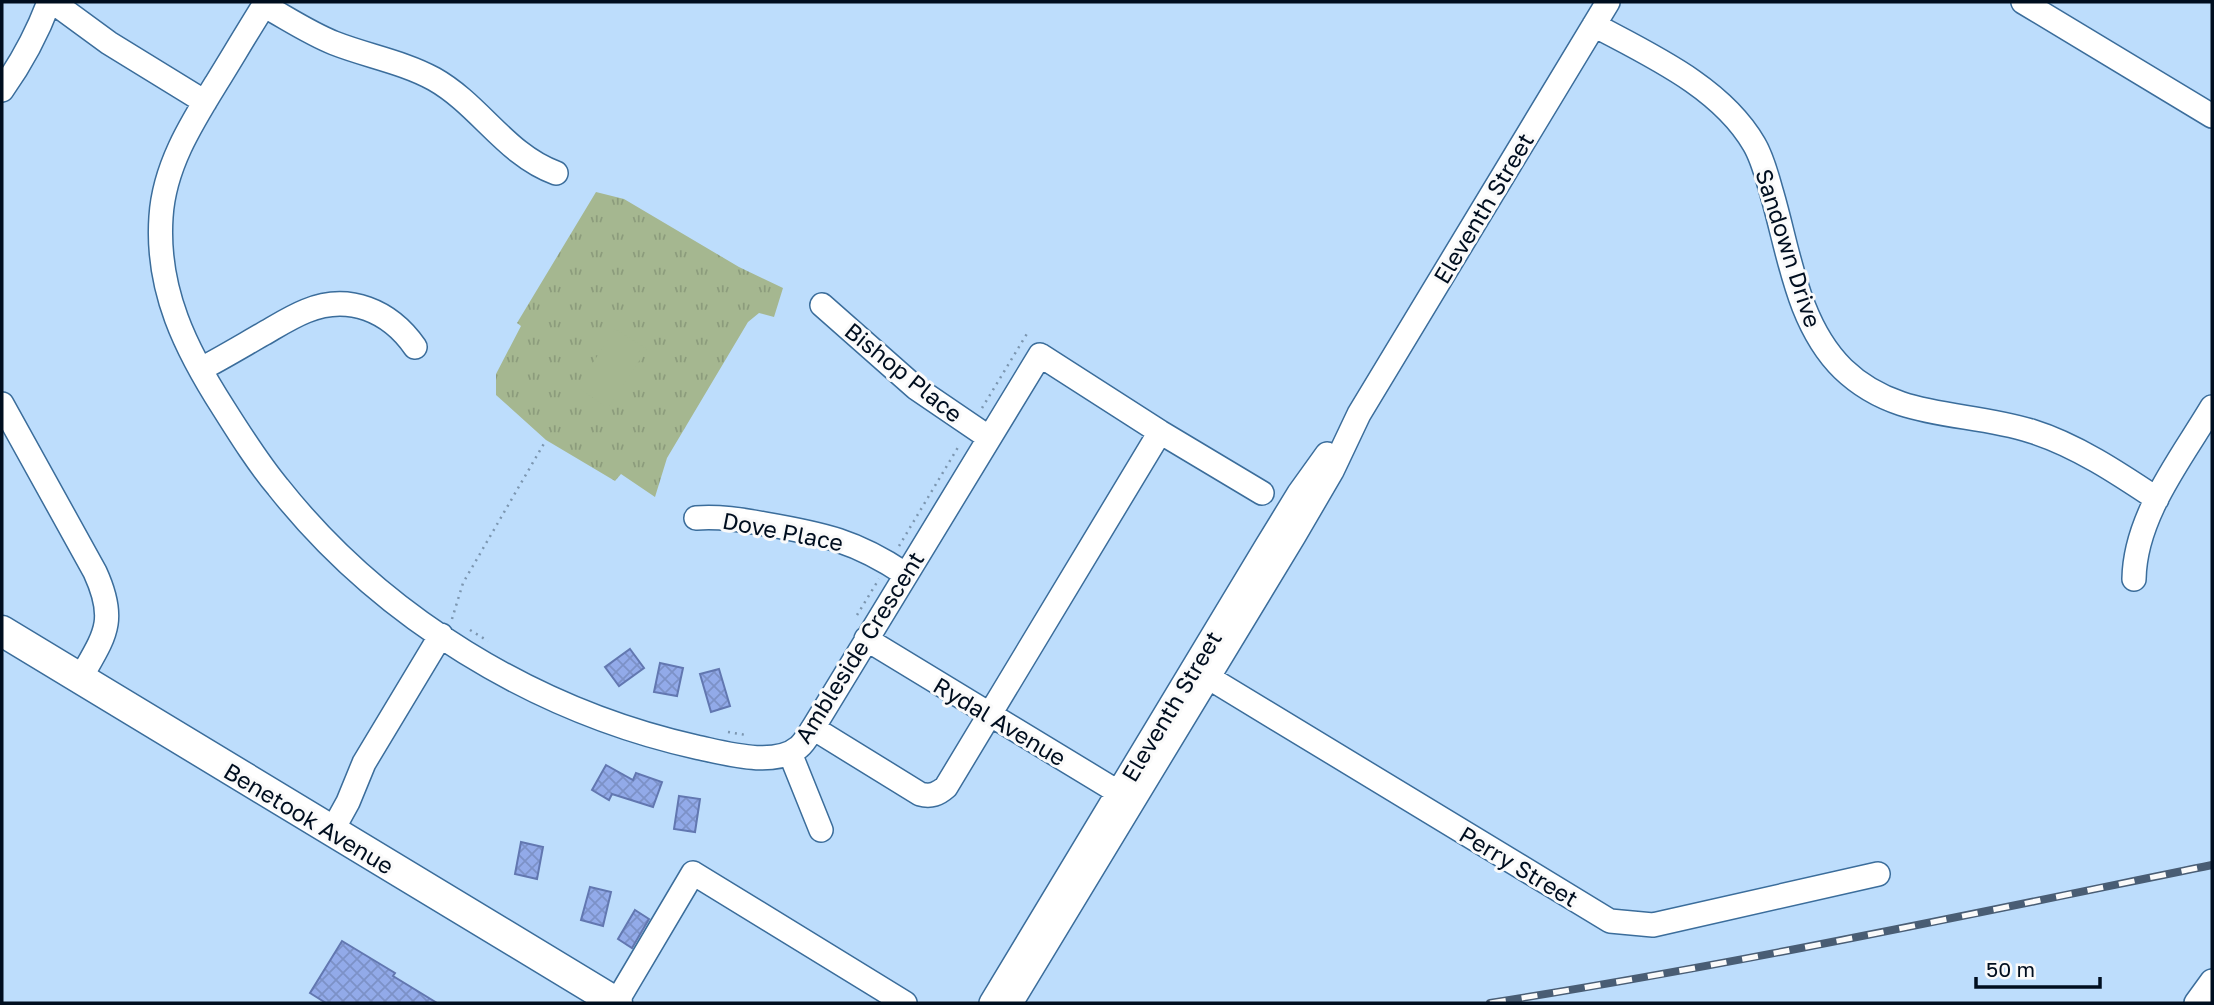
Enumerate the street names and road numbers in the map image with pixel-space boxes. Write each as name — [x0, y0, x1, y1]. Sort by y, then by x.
street label: Eleventh Street — [1427, 128, 1539, 288]
street label: Sandown Drive — [1750, 165, 1828, 331]
street label: Bishop Place — [840, 316, 968, 428]
street label: Dove Place — [720, 506, 846, 556]
street label: Ambleside Crescent — [789, 546, 929, 748]
street label: Eleventh Street — [1115, 626, 1227, 786]
street label: Rydal Avenue — [929, 671, 1071, 771]
street label: Benetook Avenue — [219, 756, 399, 880]
street label: Perry Street — [1455, 820, 1583, 912]

